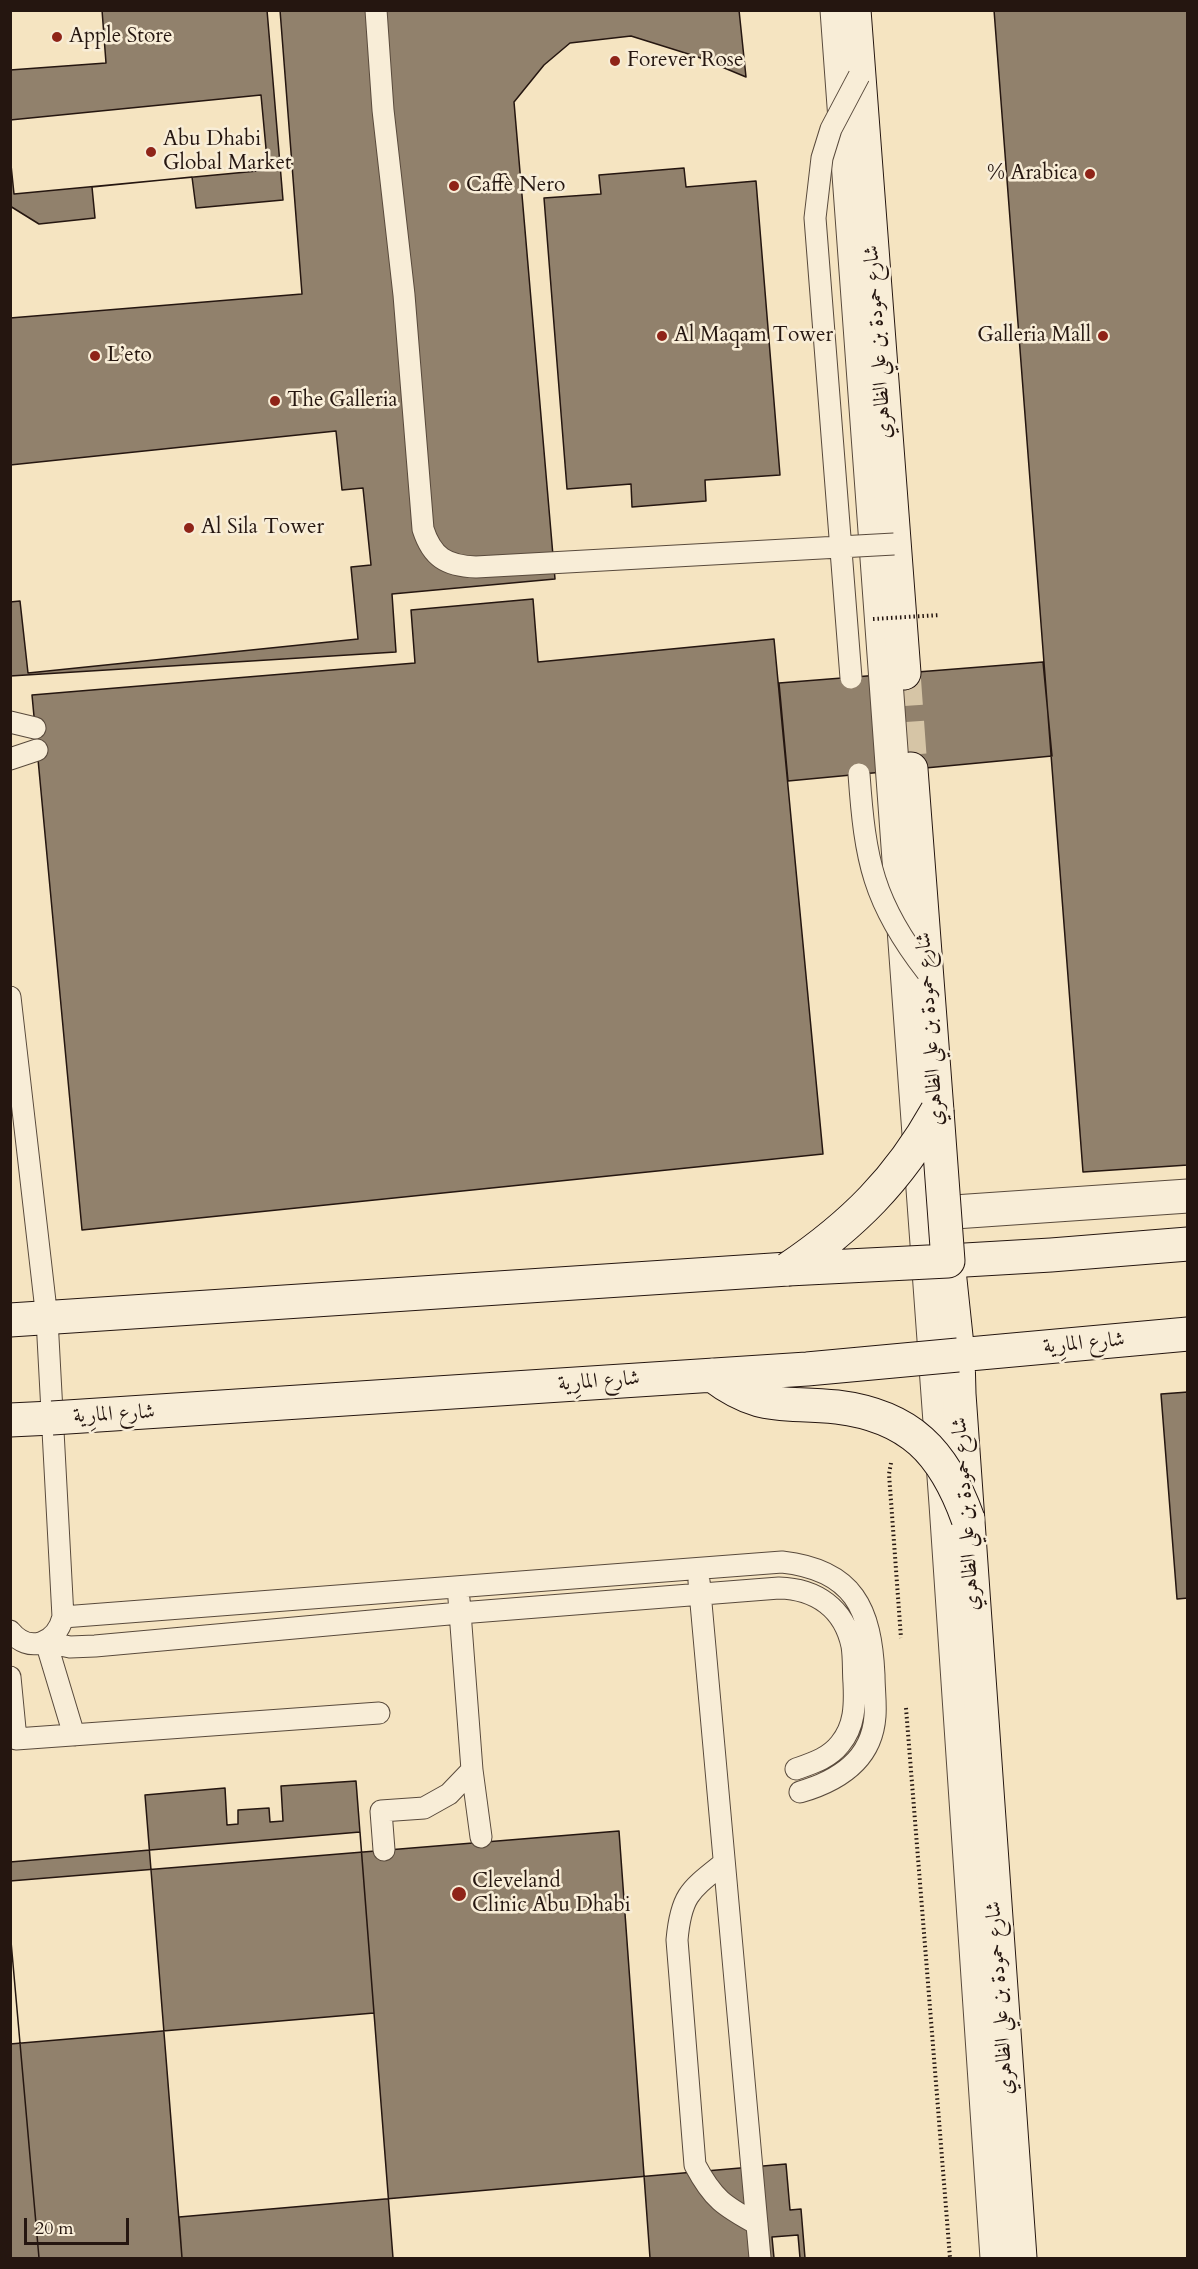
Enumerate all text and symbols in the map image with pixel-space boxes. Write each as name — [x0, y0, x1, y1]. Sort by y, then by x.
place label: Apple Store — [69, 24, 173, 50]
marker: Apple Store — [50, 30, 64, 44]
place label: Forever Rose — [627, 48, 743, 74]
marker: Forever Rose — [608, 54, 622, 68]
place label: Abu Dhabi Global Market — [163, 127, 292, 177]
marker: Abu Dhabi Global Market — [144, 145, 158, 159]
place label: % Arabica — [987, 161, 1078, 187]
marker: % Arabica — [1083, 167, 1097, 181]
place label: Caffè Nero — [466, 173, 565, 199]
marker: Caffè Nero — [447, 179, 461, 193]
street label: شارع حمودة بن علي الظاهري — [860, 244, 898, 440]
place label: Al Maqam Tower — [674, 323, 833, 349]
place label: Galleria Mall — [977, 323, 1091, 349]
marker: Al Maqam Tower — [655, 329, 669, 343]
marker: Galleria Mall — [1096, 329, 1110, 343]
place label: L’eto — [107, 343, 152, 369]
marker: L’eto — [88, 349, 102, 363]
place label: The Galleria — [287, 388, 398, 414]
marker: The Galleria — [268, 394, 282, 408]
place label: Al Sila Tower — [201, 515, 324, 541]
marker: Al Sila Tower — [182, 521, 196, 535]
street label: شارع حمودة بن علي الظاهري — [912, 931, 950, 1127]
street label: شارع المارِية — [1042, 1328, 1126, 1360]
street label: شارع المارِية — [557, 1367, 641, 1397]
street label: شارع المارِية — [72, 1400, 156, 1430]
street label: شارع حمودة بن علي الظاهري — [948, 1416, 986, 1612]
place label: Cleveland Clinic Abu Dhabi — [472, 1869, 631, 1919]
marker: Cleveland Clinic Abu Dhabi — [450, 1885, 468, 1903]
street label: شارع حمودة بن علي الظاهري — [982, 1900, 1020, 2096]
scale bar — [27, 2206, 132, 2244]
text: 20 m — [35, 2216, 74, 2241]

